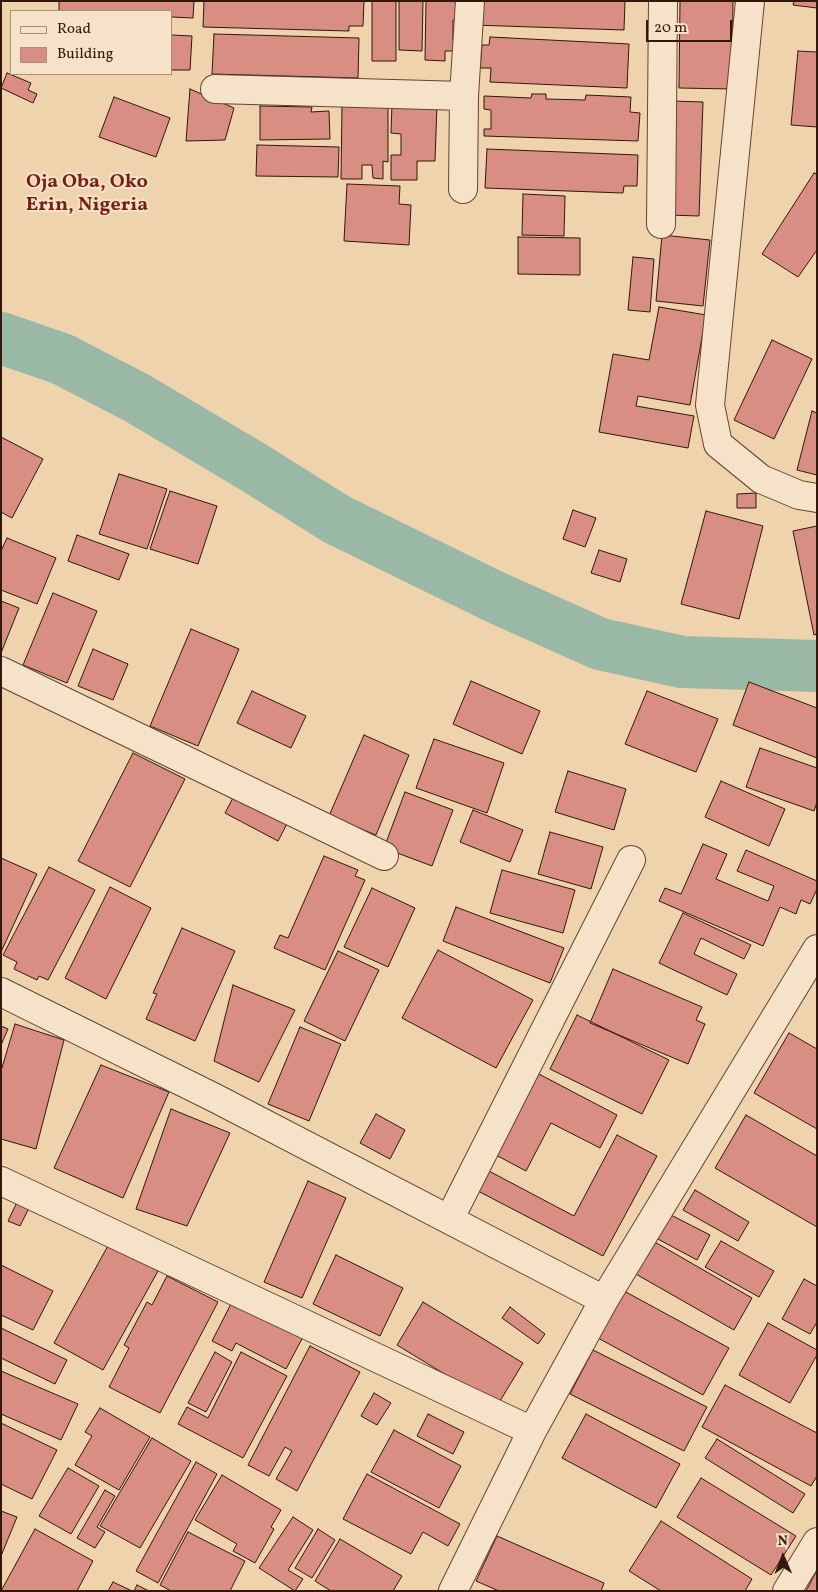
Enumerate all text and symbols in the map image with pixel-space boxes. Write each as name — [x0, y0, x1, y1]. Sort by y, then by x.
legend — [10, 10, 172, 75]
scale bar — [648, 10, 734, 42]
text: 20 m — [654, 18, 687, 39]
text: Road — [57, 19, 91, 40]
text: Building — [57, 44, 113, 65]
district label: Oja Oba, Oko Erin, Nigeria — [26, 171, 148, 218]
north arrow — [758, 1532, 808, 1582]
text: N — [777, 1532, 788, 1551]

